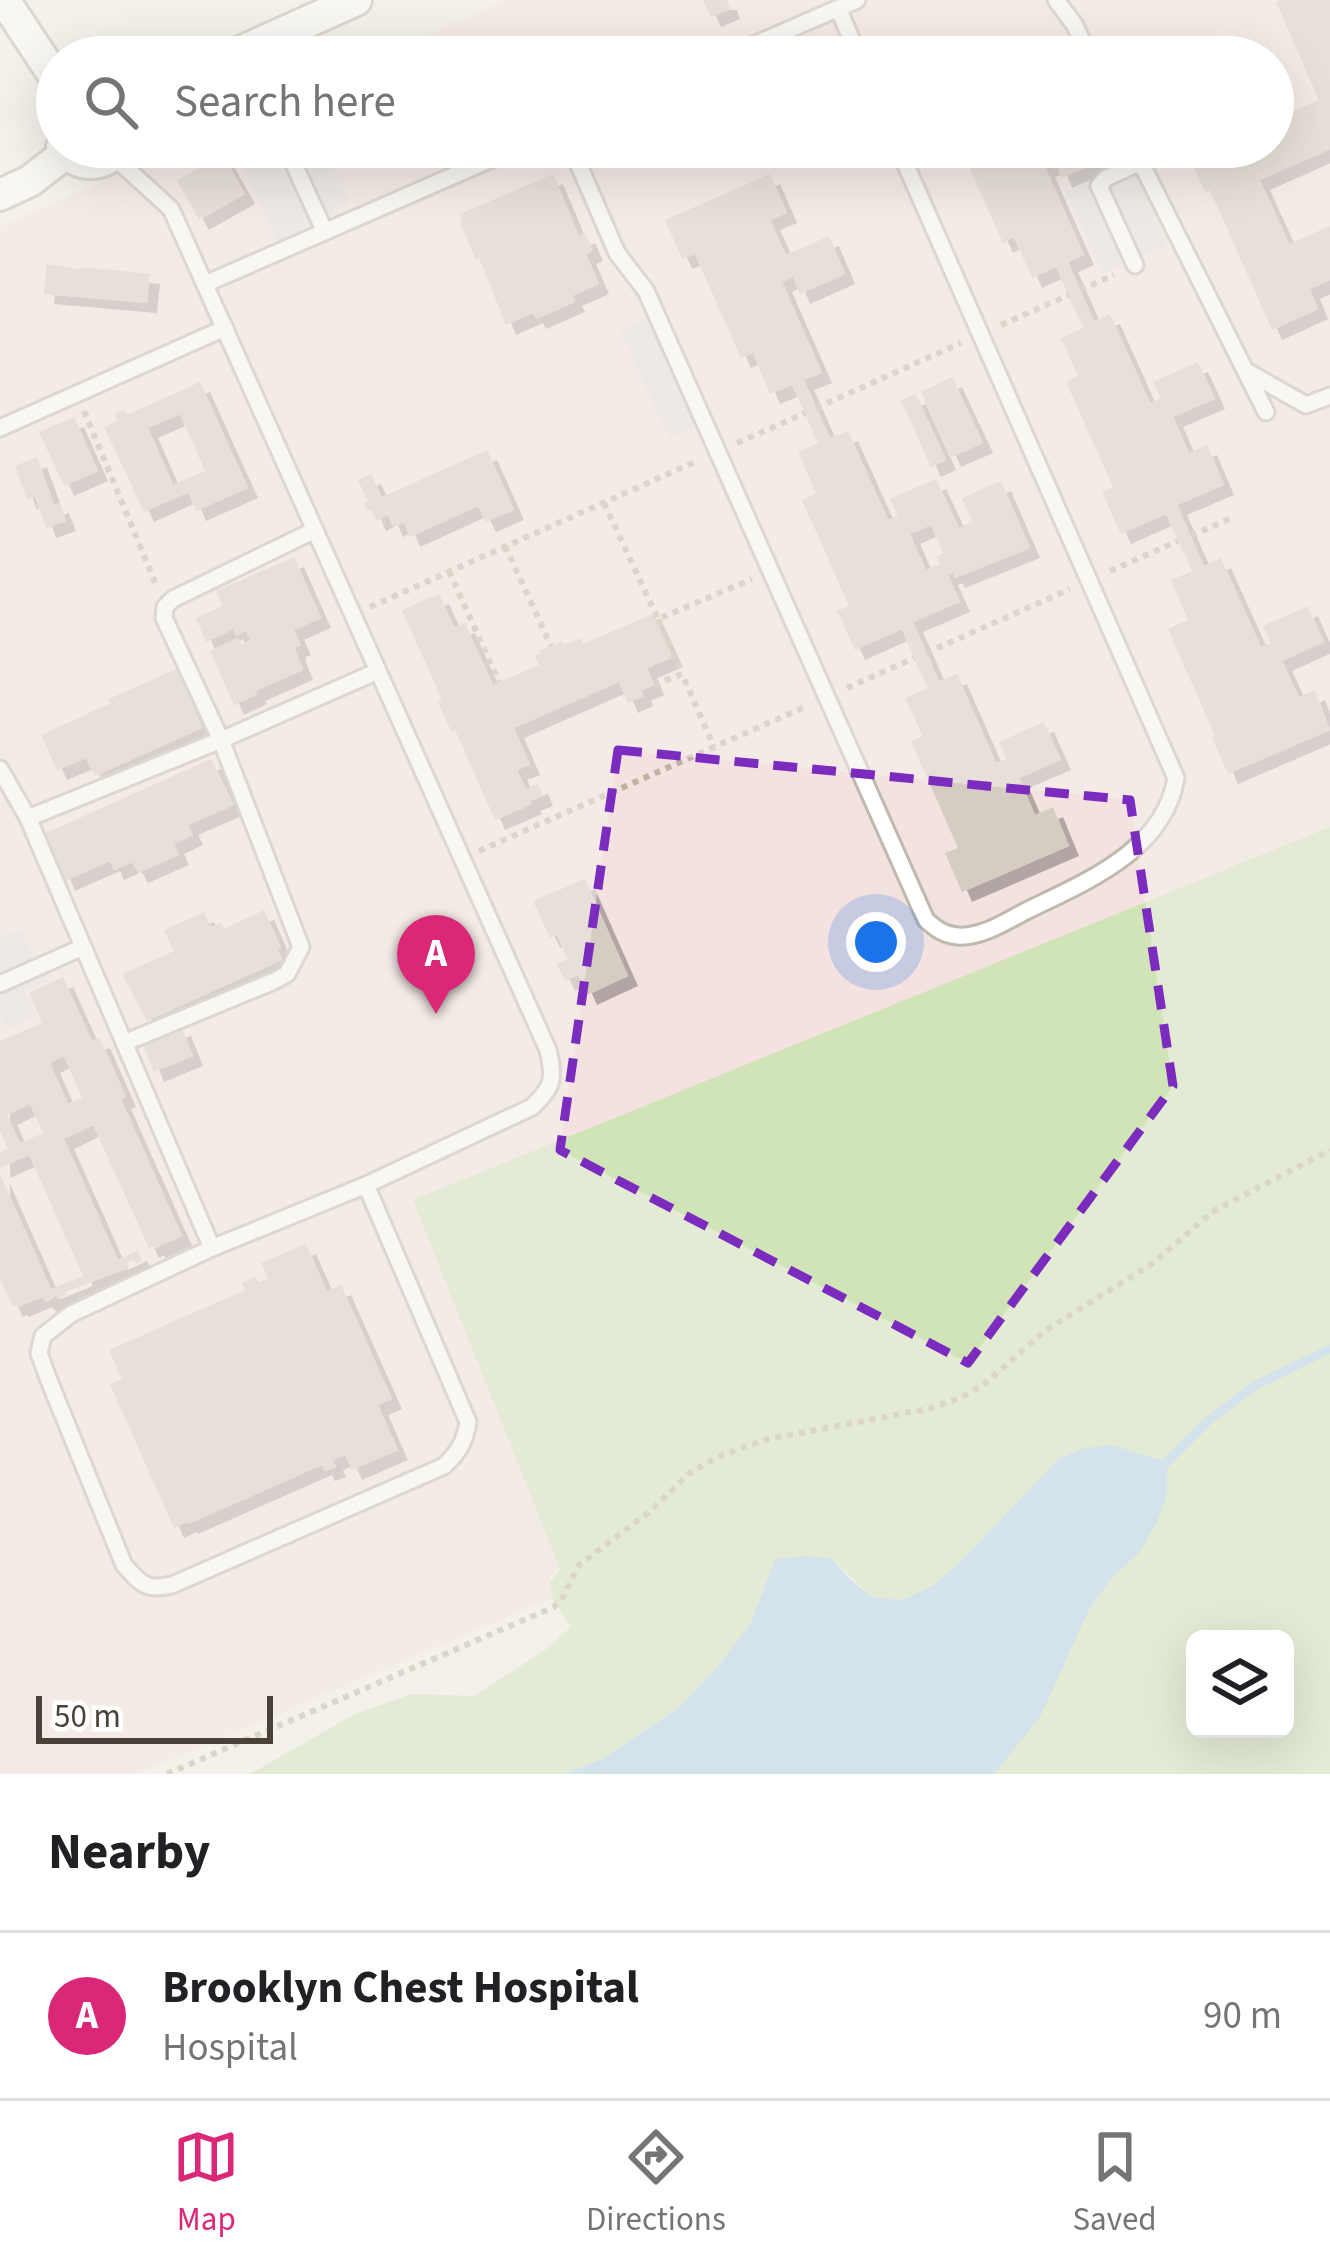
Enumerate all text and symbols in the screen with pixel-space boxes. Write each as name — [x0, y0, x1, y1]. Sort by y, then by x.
search box — [36, 36, 1294, 168]
icon: search — [78, 69, 144, 135]
text: Search here — [174, 70, 396, 134]
your location — [846, 912, 906, 972]
pin: A — [397, 915, 475, 1014]
map controls — [1186, 1630, 1294, 1738]
button: layers — [1186, 1630, 1294, 1738]
scale bar — [36, 1690, 273, 1743]
text: 50 m — [54, 1693, 121, 1740]
text: Nearby — [48, 1816, 210, 1888]
text: Brooklyn Chest Hospital — [162, 1956, 639, 2020]
text: A — [76, 1988, 98, 2044]
text: 90 m — [1203, 1988, 1282, 2044]
text: Hospital — [162, 2020, 298, 2076]
tab: Map — [173, 2124, 239, 2243]
tab: Directions — [586, 2124, 726, 2243]
tab: Saved — [1072, 2124, 1157, 2243]

